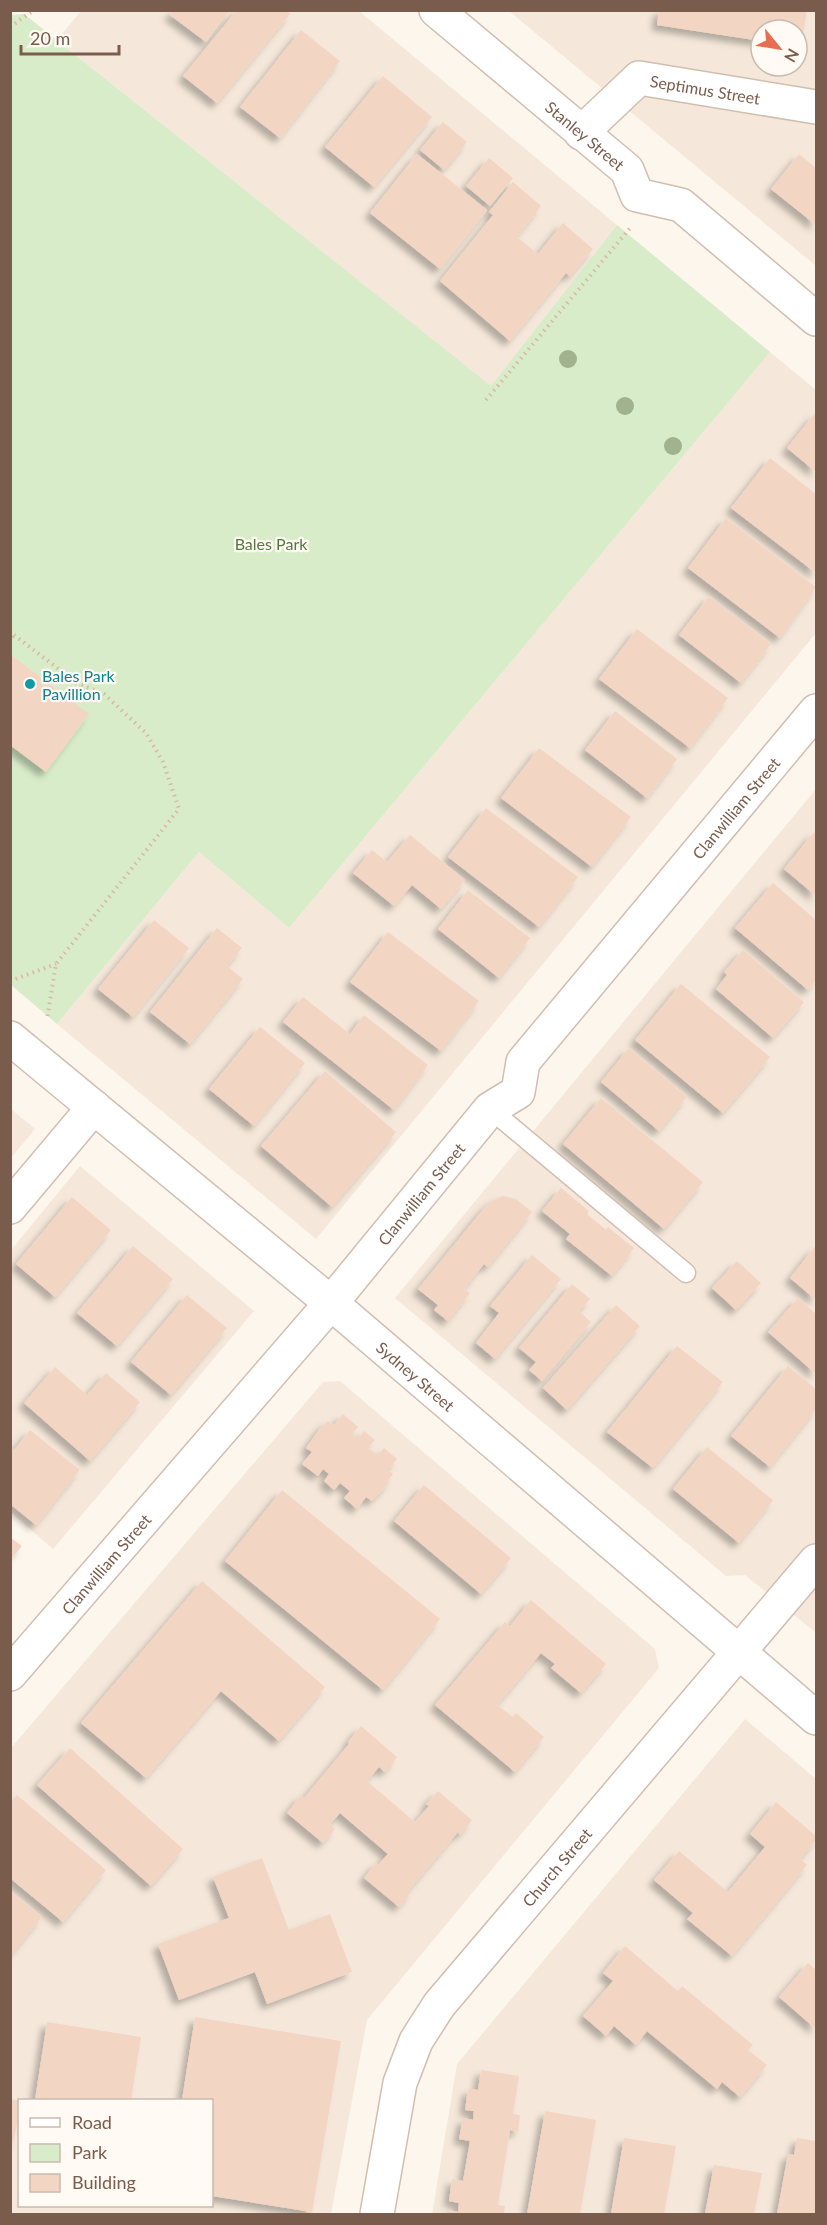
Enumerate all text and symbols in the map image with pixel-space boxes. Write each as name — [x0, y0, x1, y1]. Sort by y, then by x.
scale bar — [21, 18, 118, 56]
north arrow — [749, 18, 809, 78]
text: 20 m — [30, 27, 70, 49]
text: N — [781, 46, 804, 66]
street label: Septimus Street — [649, 70, 762, 107]
street label: Stanley Street — [542, 97, 629, 174]
park label: Bales Park — [235, 534, 308, 553]
place label: Bales Park Pavillion — [42, 666, 116, 703]
marker: Bales Park Pavillion — [23, 677, 37, 691]
street label: Clanwilliam Street — [688, 753, 783, 862]
street label: Clanwilliam Street — [373, 1138, 468, 1249]
street label: Sydney Street — [373, 1337, 459, 1414]
street label: Clanwilliam Street — [57, 1509, 154, 1618]
street label: Church Street — [518, 1823, 595, 1910]
legend — [18, 2099, 213, 2207]
text: Road — [72, 2111, 112, 2133]
text: Park — [72, 2141, 108, 2163]
text: Building — [72, 2171, 136, 2193]

